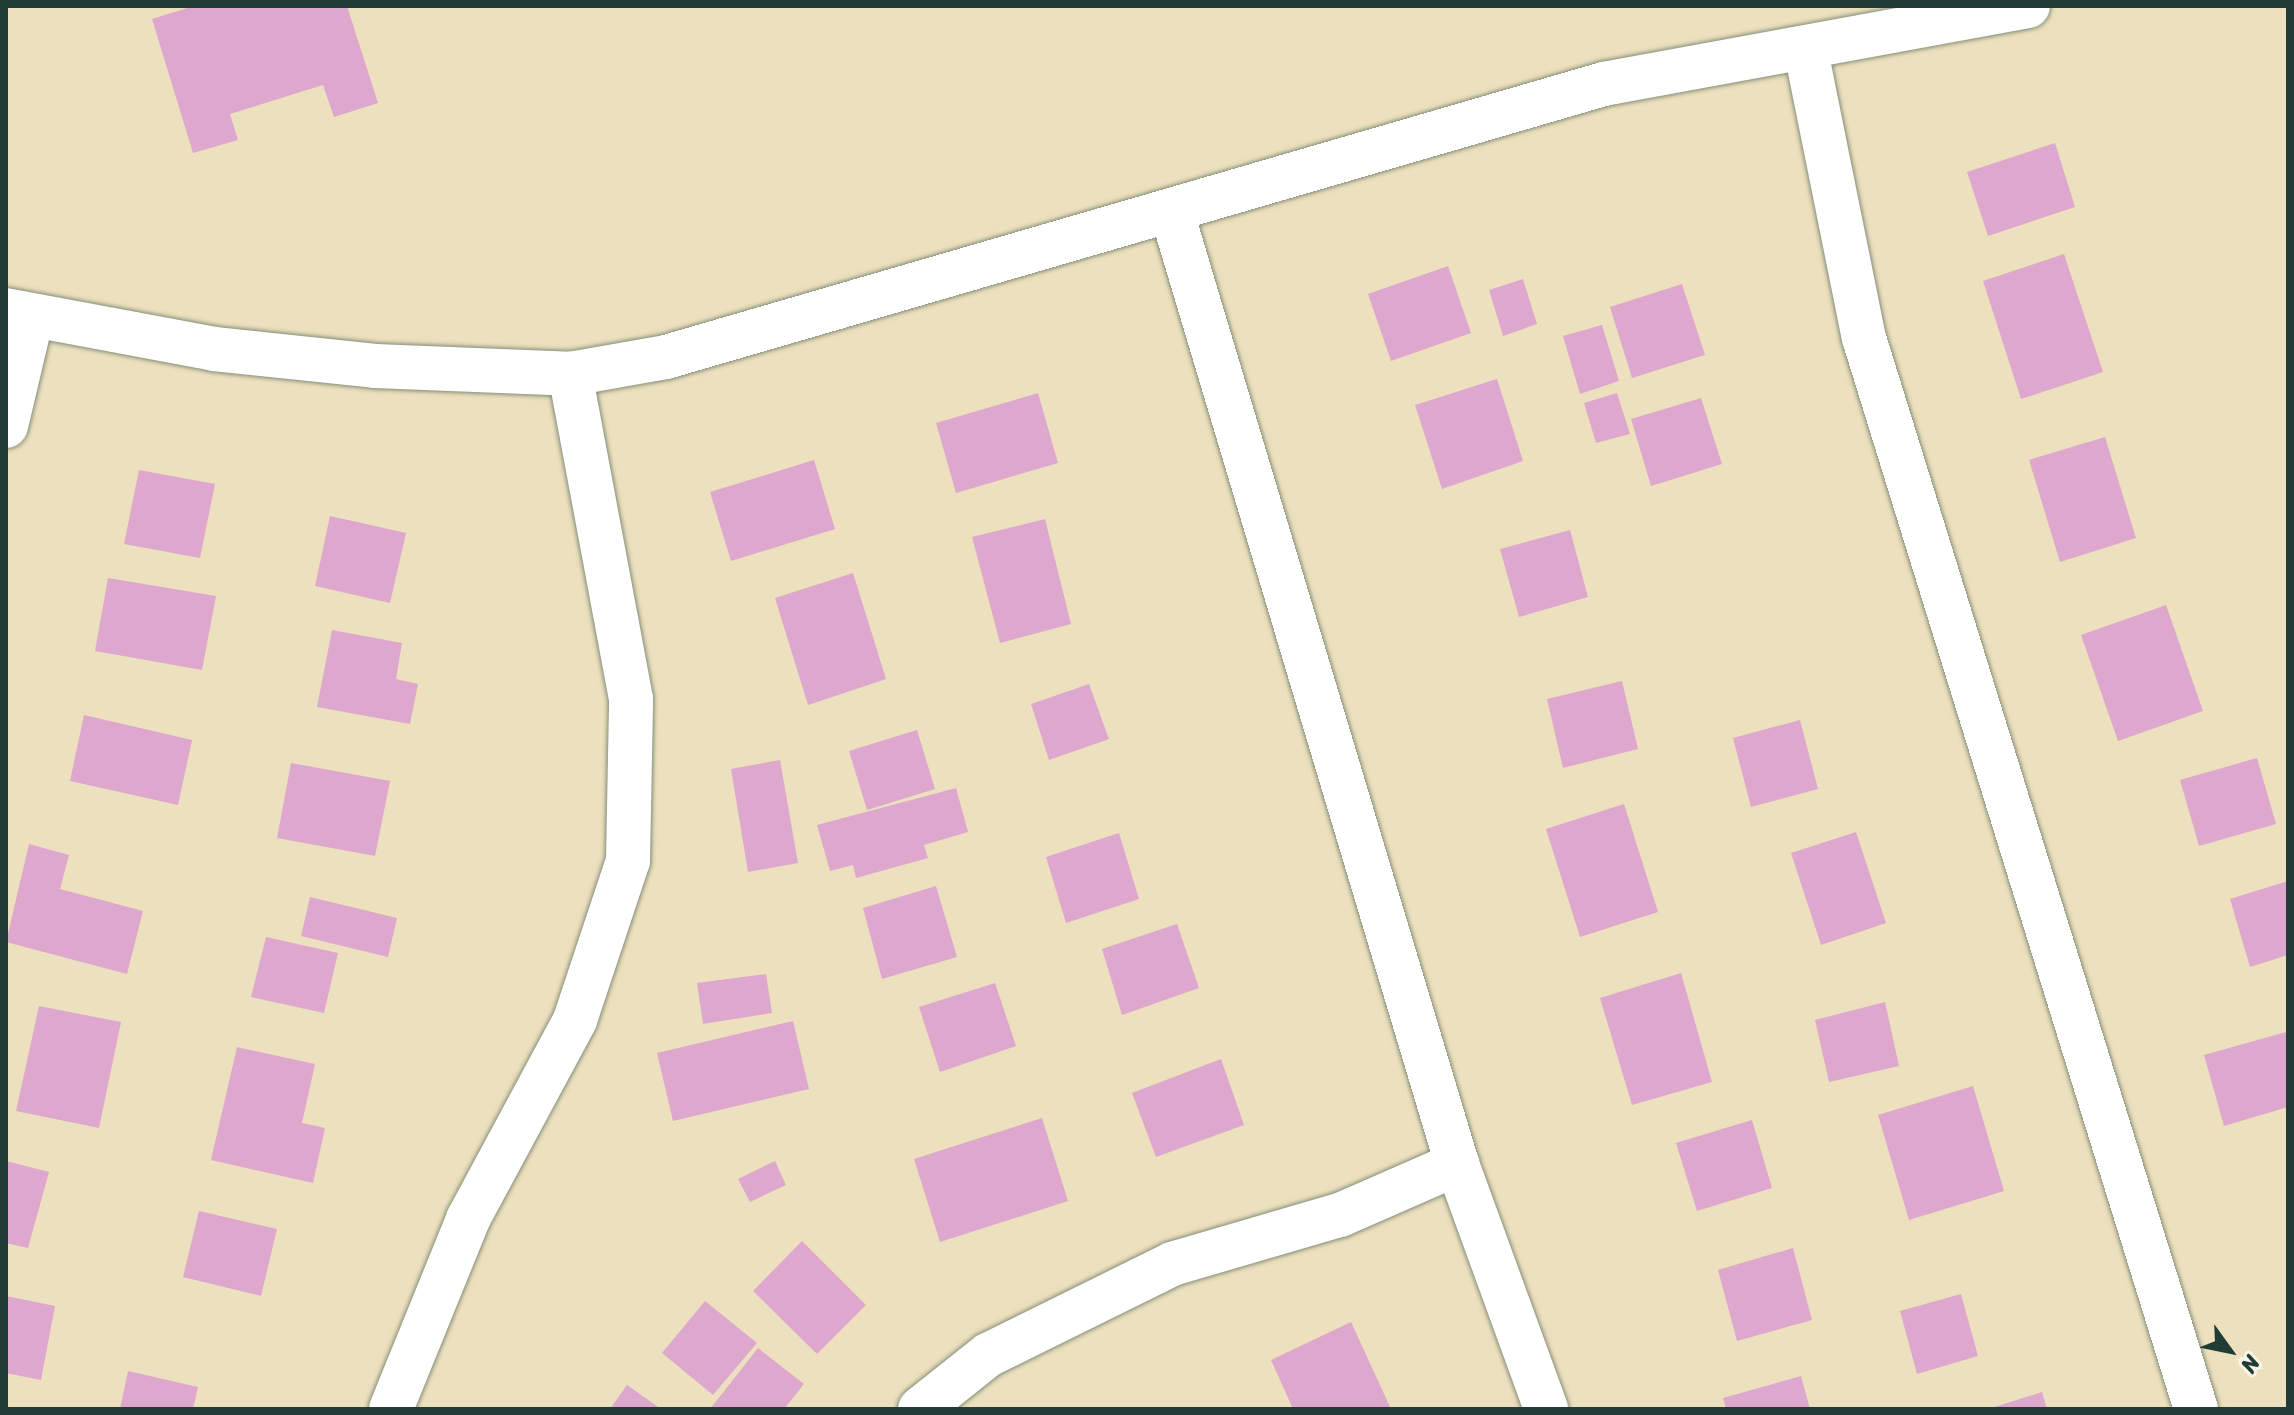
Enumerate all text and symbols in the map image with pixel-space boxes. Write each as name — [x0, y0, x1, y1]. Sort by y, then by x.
north arrow — [2190, 1311, 2270, 1391]
text: N — [2230, 1347, 2271, 1381]

